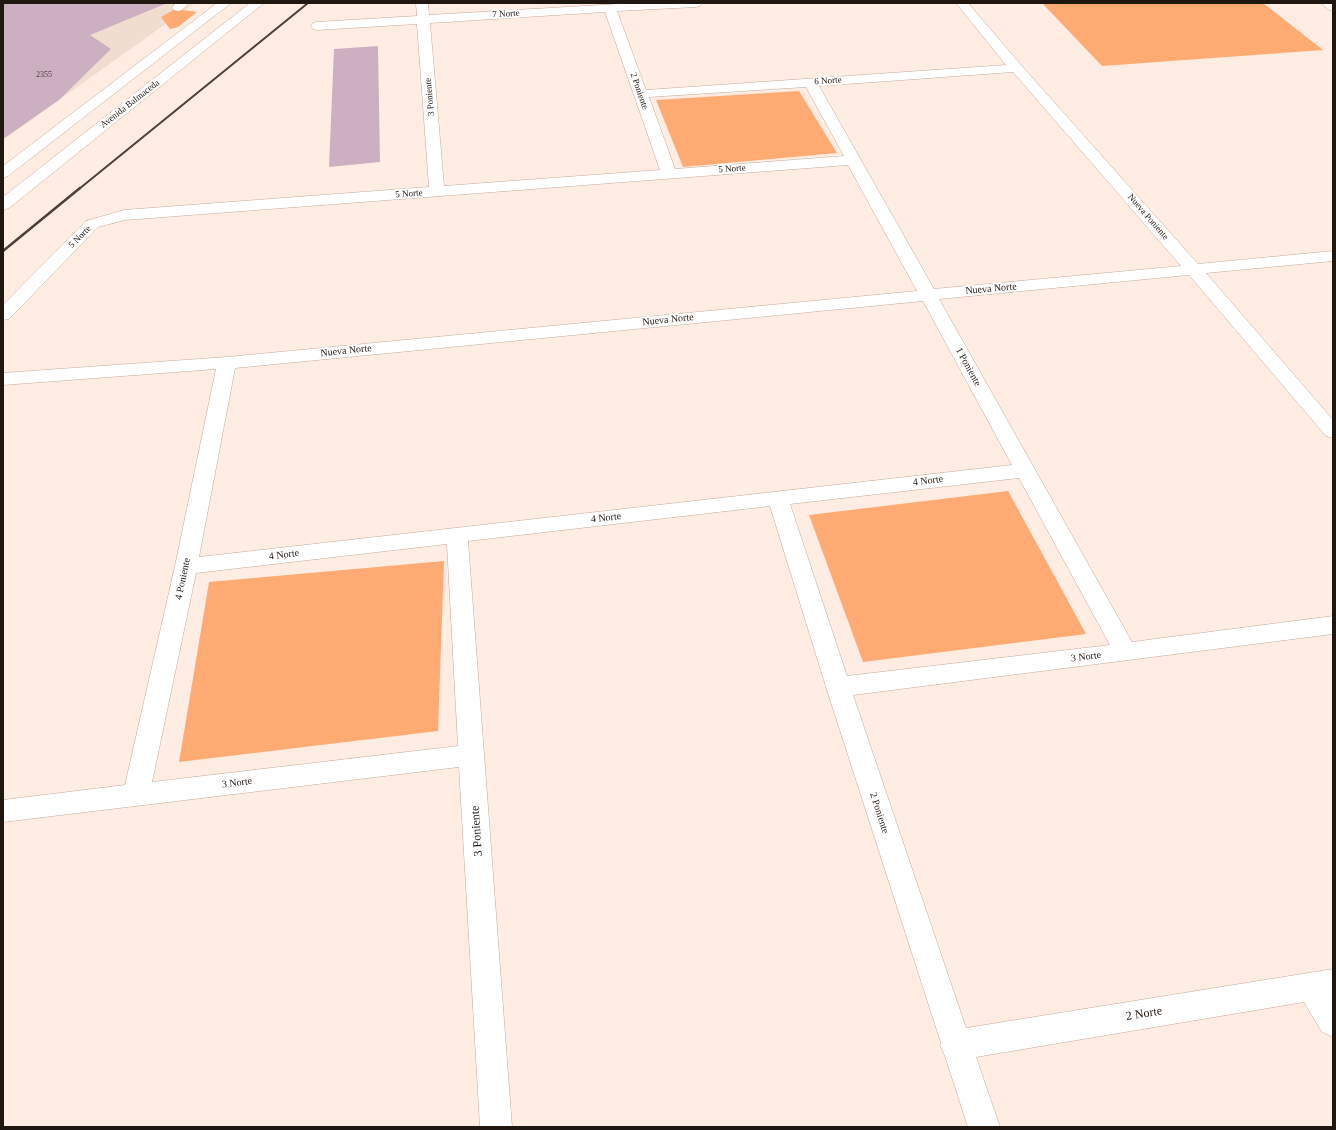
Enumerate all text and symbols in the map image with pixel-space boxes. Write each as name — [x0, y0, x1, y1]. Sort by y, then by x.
street label: 7 Norte — [492, 8, 520, 20]
house number: 2355 — [36, 70, 52, 80]
street label: 2 Poniente — [628, 71, 650, 111]
street label: 6 Norte — [814, 75, 842, 87]
street label: 3 Poniente — [423, 77, 437, 117]
street label: Avenida Balmaceda — [98, 78, 162, 130]
street label: 5 Norte — [718, 163, 746, 175]
street label: 5 Norte — [395, 188, 423, 200]
street label: Nueva Poniente — [1125, 192, 1171, 242]
street label: 5 Norte — [67, 224, 93, 250]
street label: Nueva Norte — [965, 281, 1017, 297]
street label: Nueva Norte — [642, 311, 694, 329]
street label: Nueva Norte — [320, 342, 372, 360]
street label: 1 Poniente — [952, 346, 984, 388]
street label: 4 Norte — [912, 473, 944, 489]
street label: 4 Norte — [590, 510, 622, 526]
street label: 4 Norte — [268, 547, 300, 563]
street label: 4 Poniente — [173, 557, 193, 601]
street label: 3 Norte — [1070, 649, 1102, 665]
street label: 3 Norte — [221, 775, 253, 791]
street label: 2 Poniente — [867, 791, 891, 835]
street label: 3 Poniente — [468, 805, 486, 857]
street label: 2 Norte — [1125, 1004, 1163, 1024]

